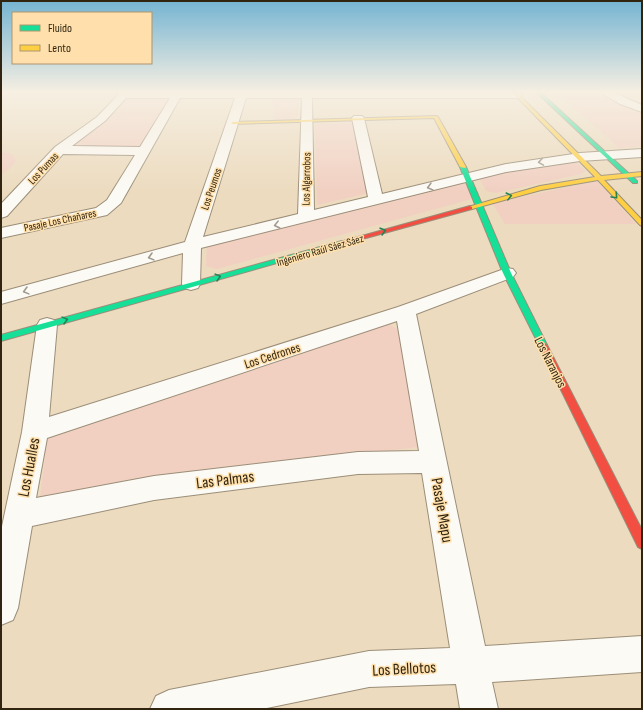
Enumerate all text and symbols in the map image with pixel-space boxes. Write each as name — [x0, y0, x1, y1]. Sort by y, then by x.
legend — [12, 12, 152, 64]
text: Fluido — [48, 21, 72, 36]
text: Lento — [48, 41, 71, 56]
street label: Los Pumas — [25, 150, 61, 187]
street label: Los Algarrobos — [300, 152, 313, 206]
one-way arrow — [538, 157, 544, 166]
street label: Los Peumos — [198, 166, 225, 212]
one-way arrow — [427, 182, 433, 190]
one-way arrow — [611, 191, 618, 199]
one-way arrow — [505, 193, 512, 201]
street label: Pasaje Los Chañares — [23, 206, 98, 235]
one-way arrow — [274, 220, 281, 229]
one-way arrow — [380, 228, 387, 236]
street label: Ingeniero Raúl Sáez Sáez — [275, 232, 365, 269]
one-way arrow — [148, 252, 154, 260]
one-way arrow — [214, 274, 221, 282]
one-way arrow — [22, 286, 29, 295]
one-way arrow — [62, 316, 69, 325]
street label: Los Naranjos — [531, 334, 570, 391]
street label: Los Cedrones — [242, 339, 303, 373]
street label: Los Hualles — [14, 436, 45, 498]
street label: Las Palmas — [195, 467, 255, 493]
street label: Pasaje Mapu — [426, 476, 457, 544]
street label: Los Bellotos — [372, 658, 437, 681]

